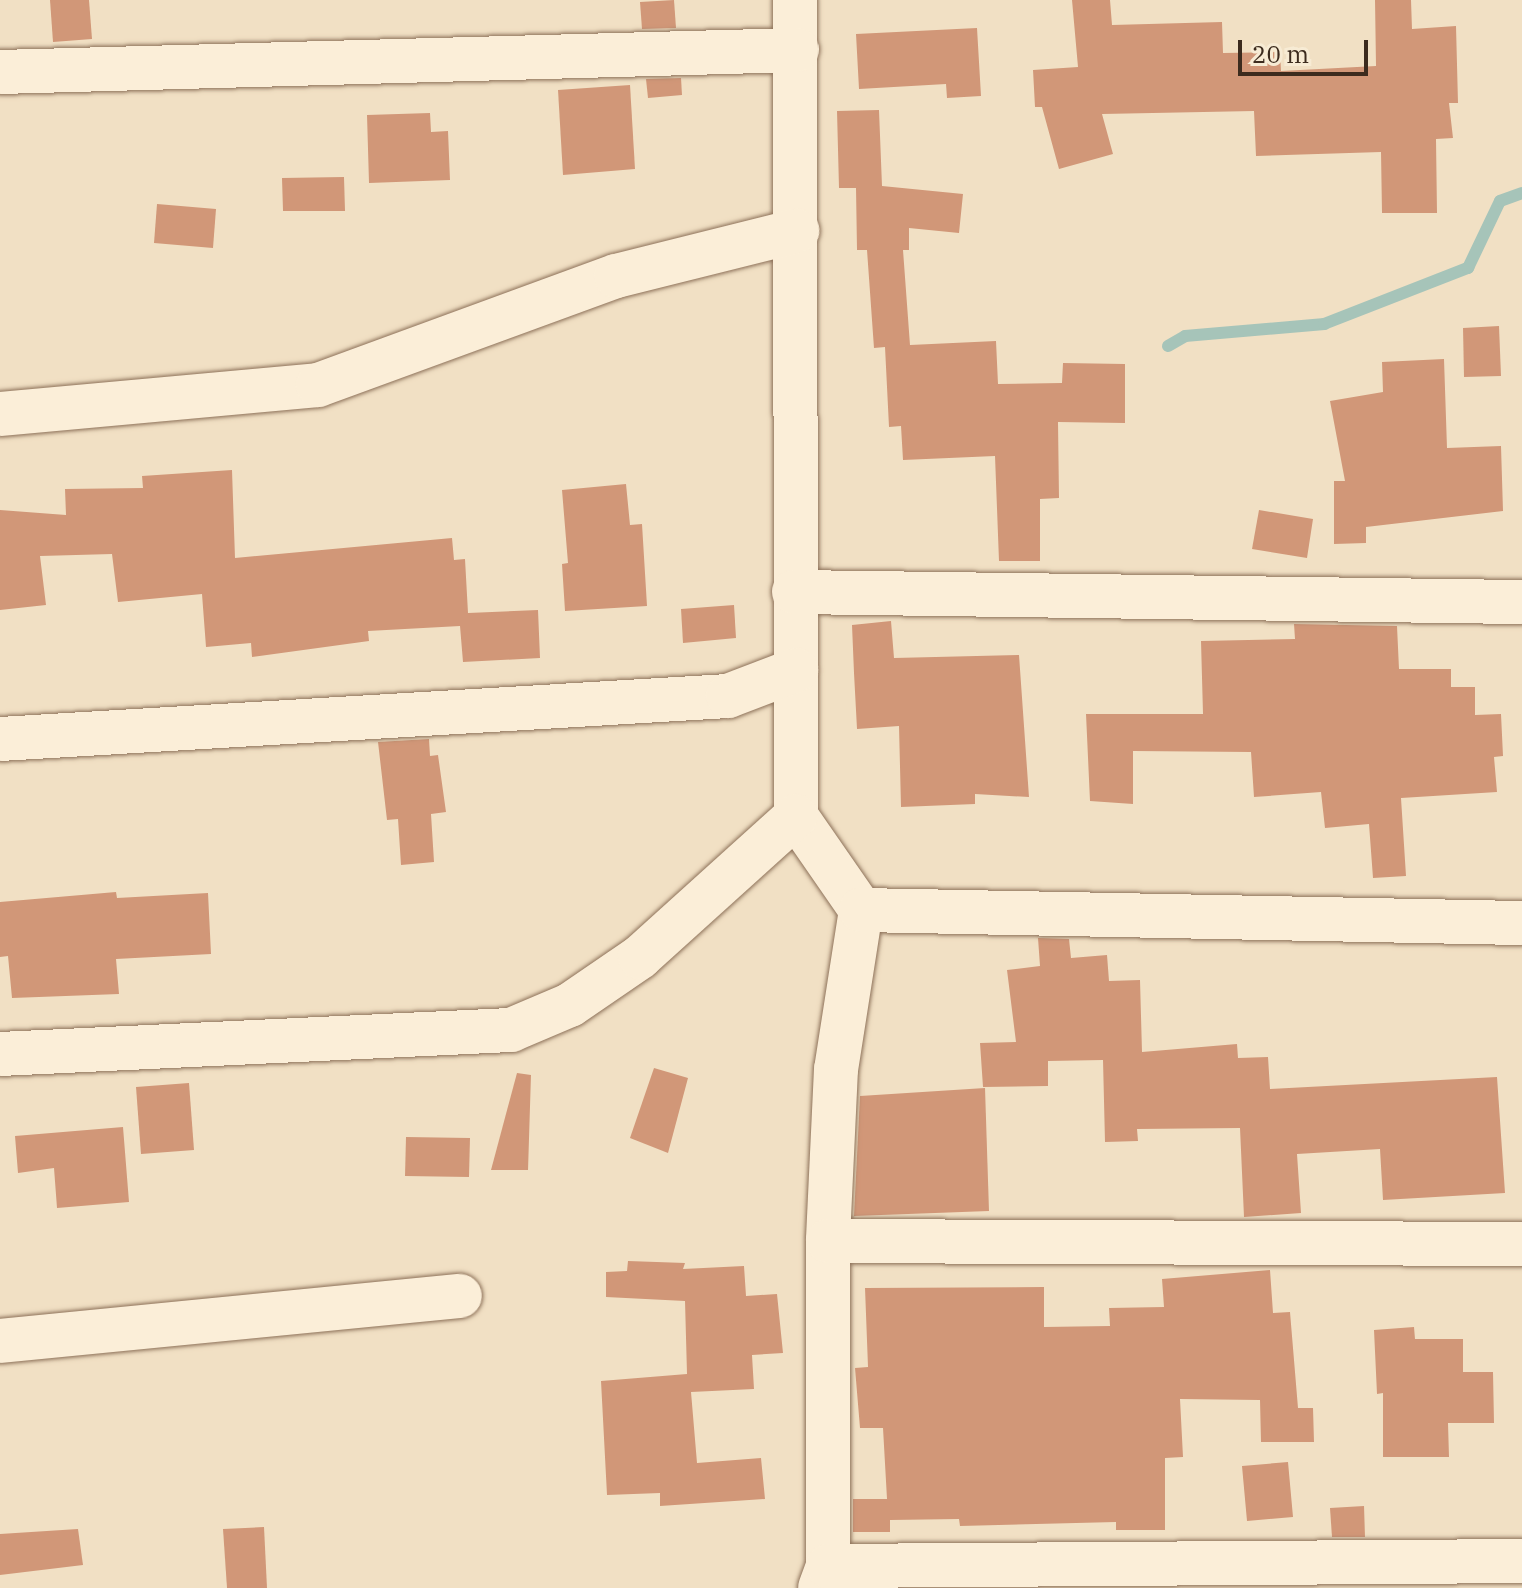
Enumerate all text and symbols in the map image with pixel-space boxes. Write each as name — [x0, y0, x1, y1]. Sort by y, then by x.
scale bar — [1242, 24, 1372, 74]
text: 20 m — [1252, 38, 1309, 70]

